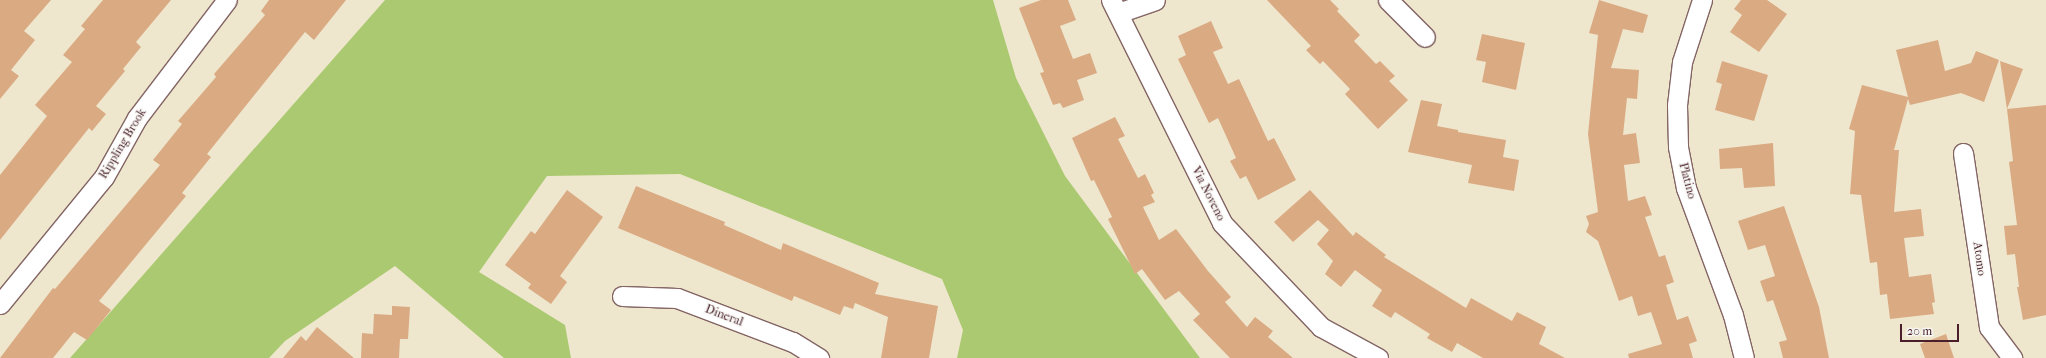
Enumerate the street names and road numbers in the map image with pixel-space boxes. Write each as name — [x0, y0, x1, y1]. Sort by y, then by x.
street label: Rippling Brook — [96, 106, 150, 182]
street label: Platino — [1675, 161, 1699, 201]
street label: Via Noveno — [1188, 164, 1228, 224]
street label: Atomo — [1970, 241, 1988, 277]
street label: Dineral — [703, 302, 745, 330]

